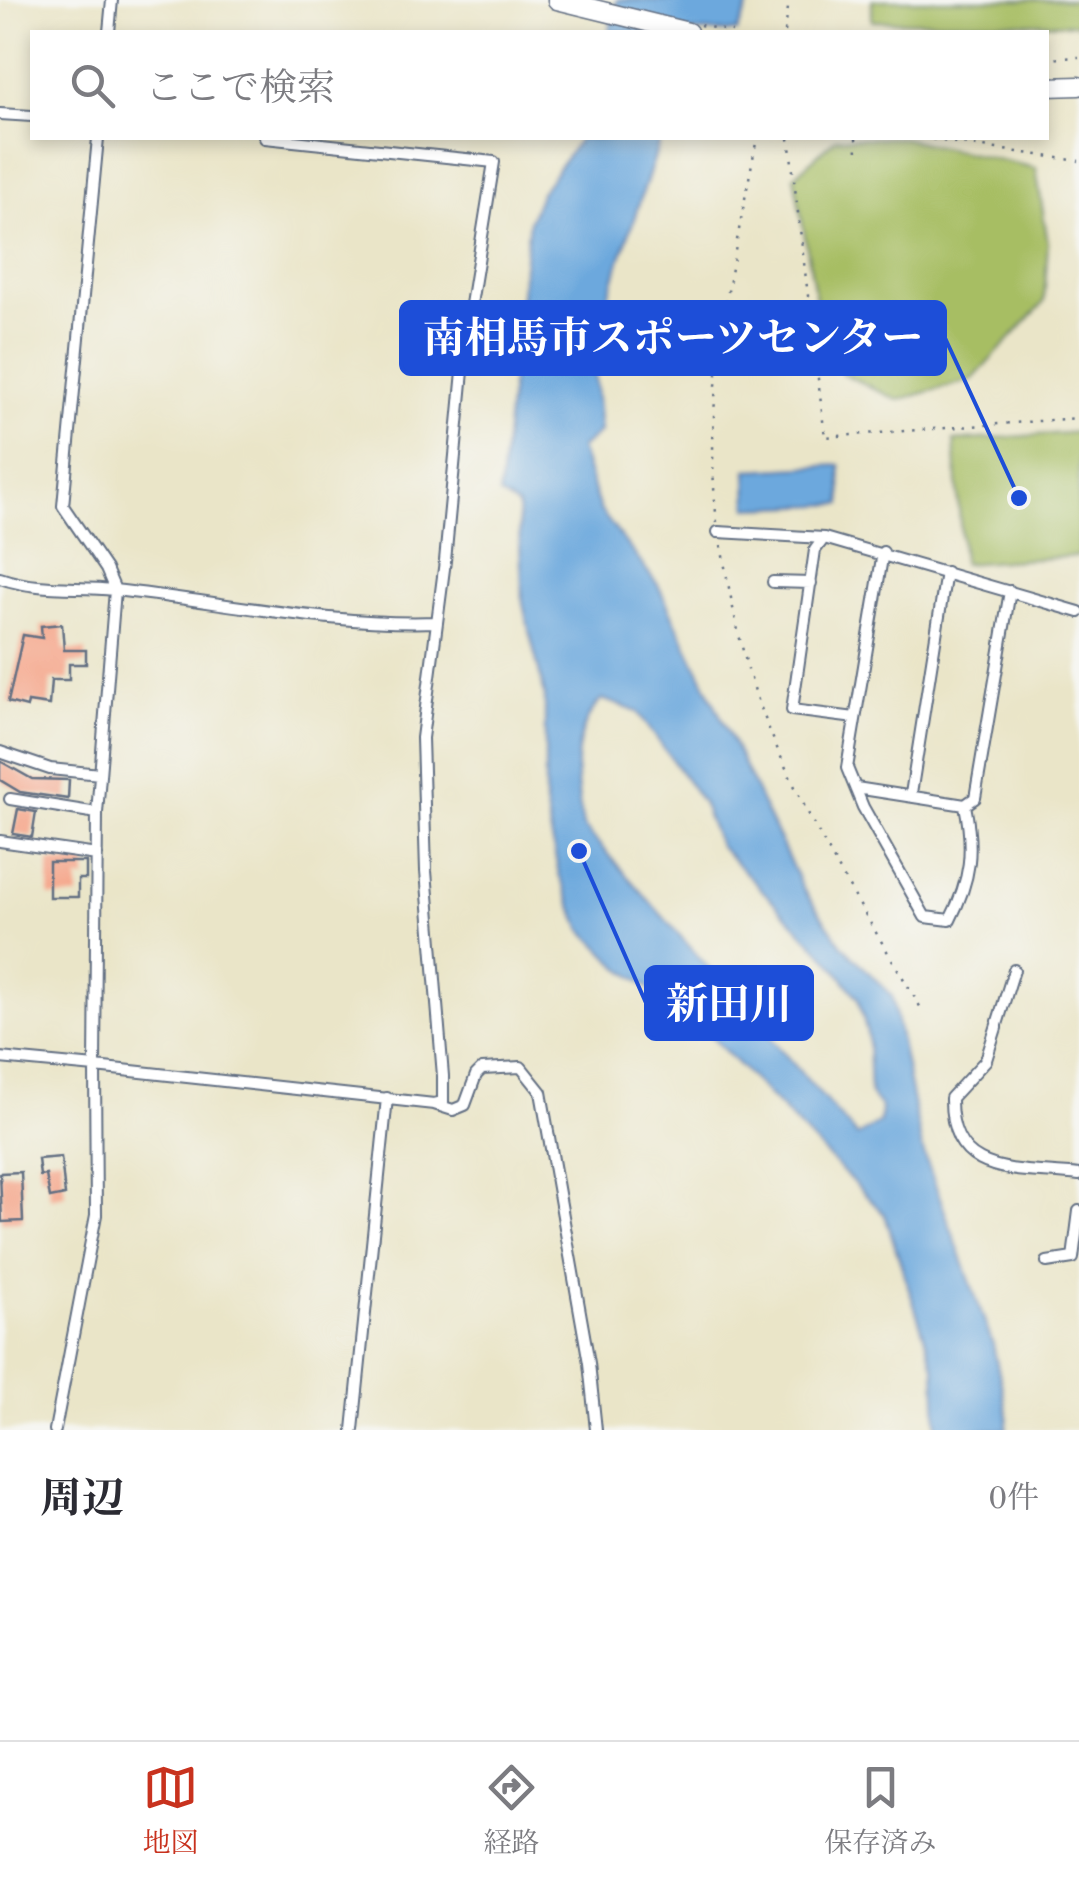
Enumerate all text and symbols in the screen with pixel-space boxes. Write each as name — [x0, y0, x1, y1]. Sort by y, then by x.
search box — [30, 30, 1049, 140]
icon: search — [65, 58, 120, 113]
text: ここで検索 — [145, 71, 335, 109]
callout: 南相馬市スポーツセンター — [401, 302, 945, 374]
text: 南相馬市スポーツセンター — [423, 316, 923, 362]
callout: 新田川 — [646, 967, 812, 1039]
text: 新田川 — [666, 982, 792, 1028]
text: 周辺 — [40, 1480, 124, 1522]
text: 0件 — [988, 1484, 1039, 1516]
tab: 地図 — [142, 1760, 199, 1863]
tab: 経路 — [483, 1760, 540, 1863]
tab: 保存済み — [824, 1760, 937, 1863]

